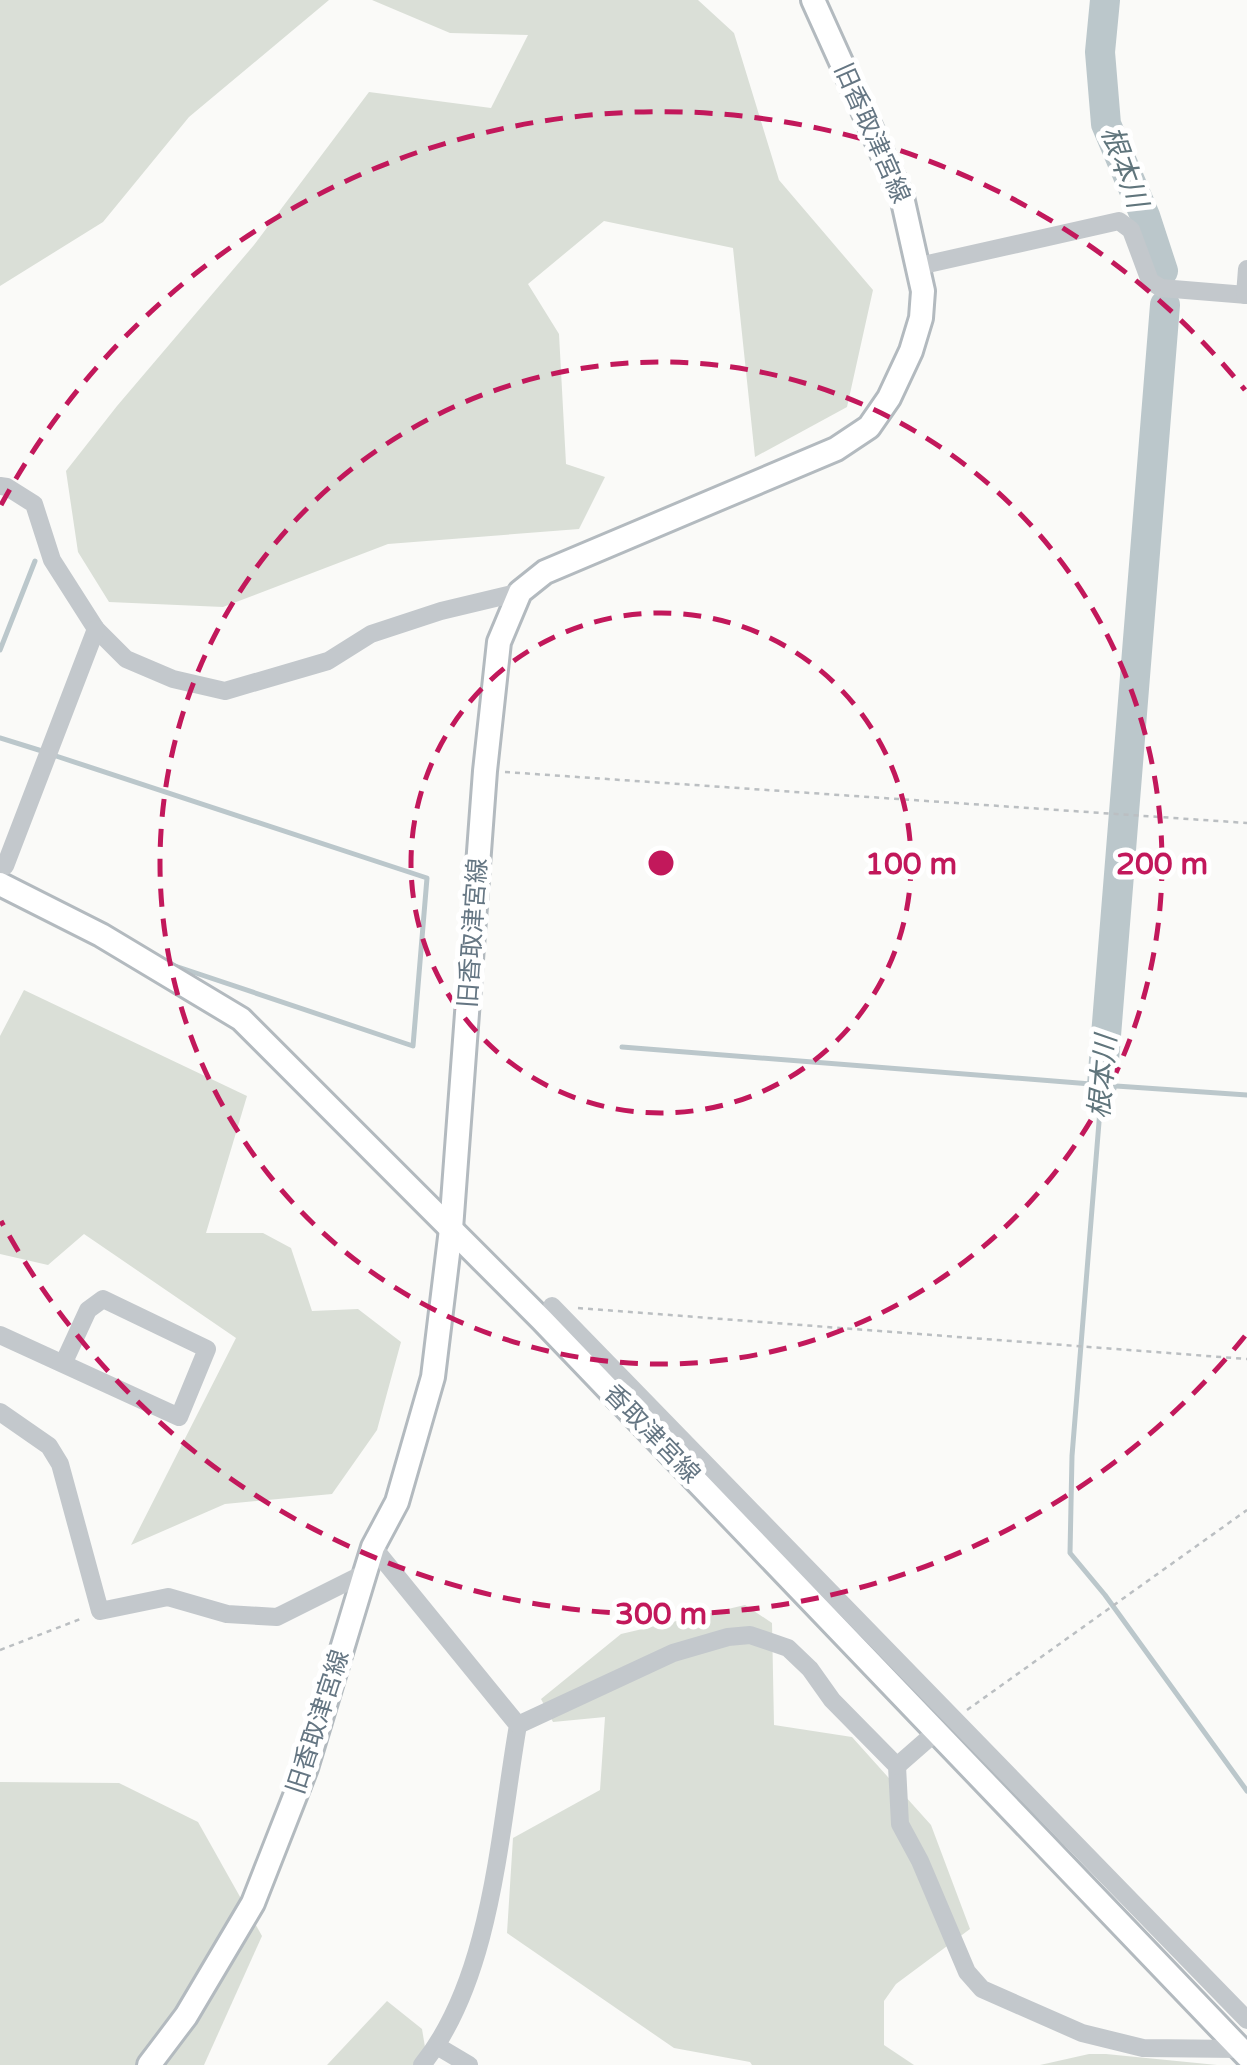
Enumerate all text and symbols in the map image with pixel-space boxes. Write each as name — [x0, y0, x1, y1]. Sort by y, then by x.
street label: 旧香取津宮線 — [828, 58, 916, 208]
water label: 根本川 — [1094, 122, 1155, 215]
centre of rings — [643, 845, 679, 881]
text: 100 m — [865, 846, 957, 883]
text: 200 m — [1116, 846, 1208, 883]
street label: 旧香取津宮線 — [453, 857, 493, 1009]
water label: 根本川 — [1082, 1031, 1124, 1120]
street label: 香取津宮線 — [598, 1379, 706, 1489]
text: 300 m — [615, 1596, 707, 1633]
street label: 旧香取津宮線 — [281, 1646, 355, 1798]

